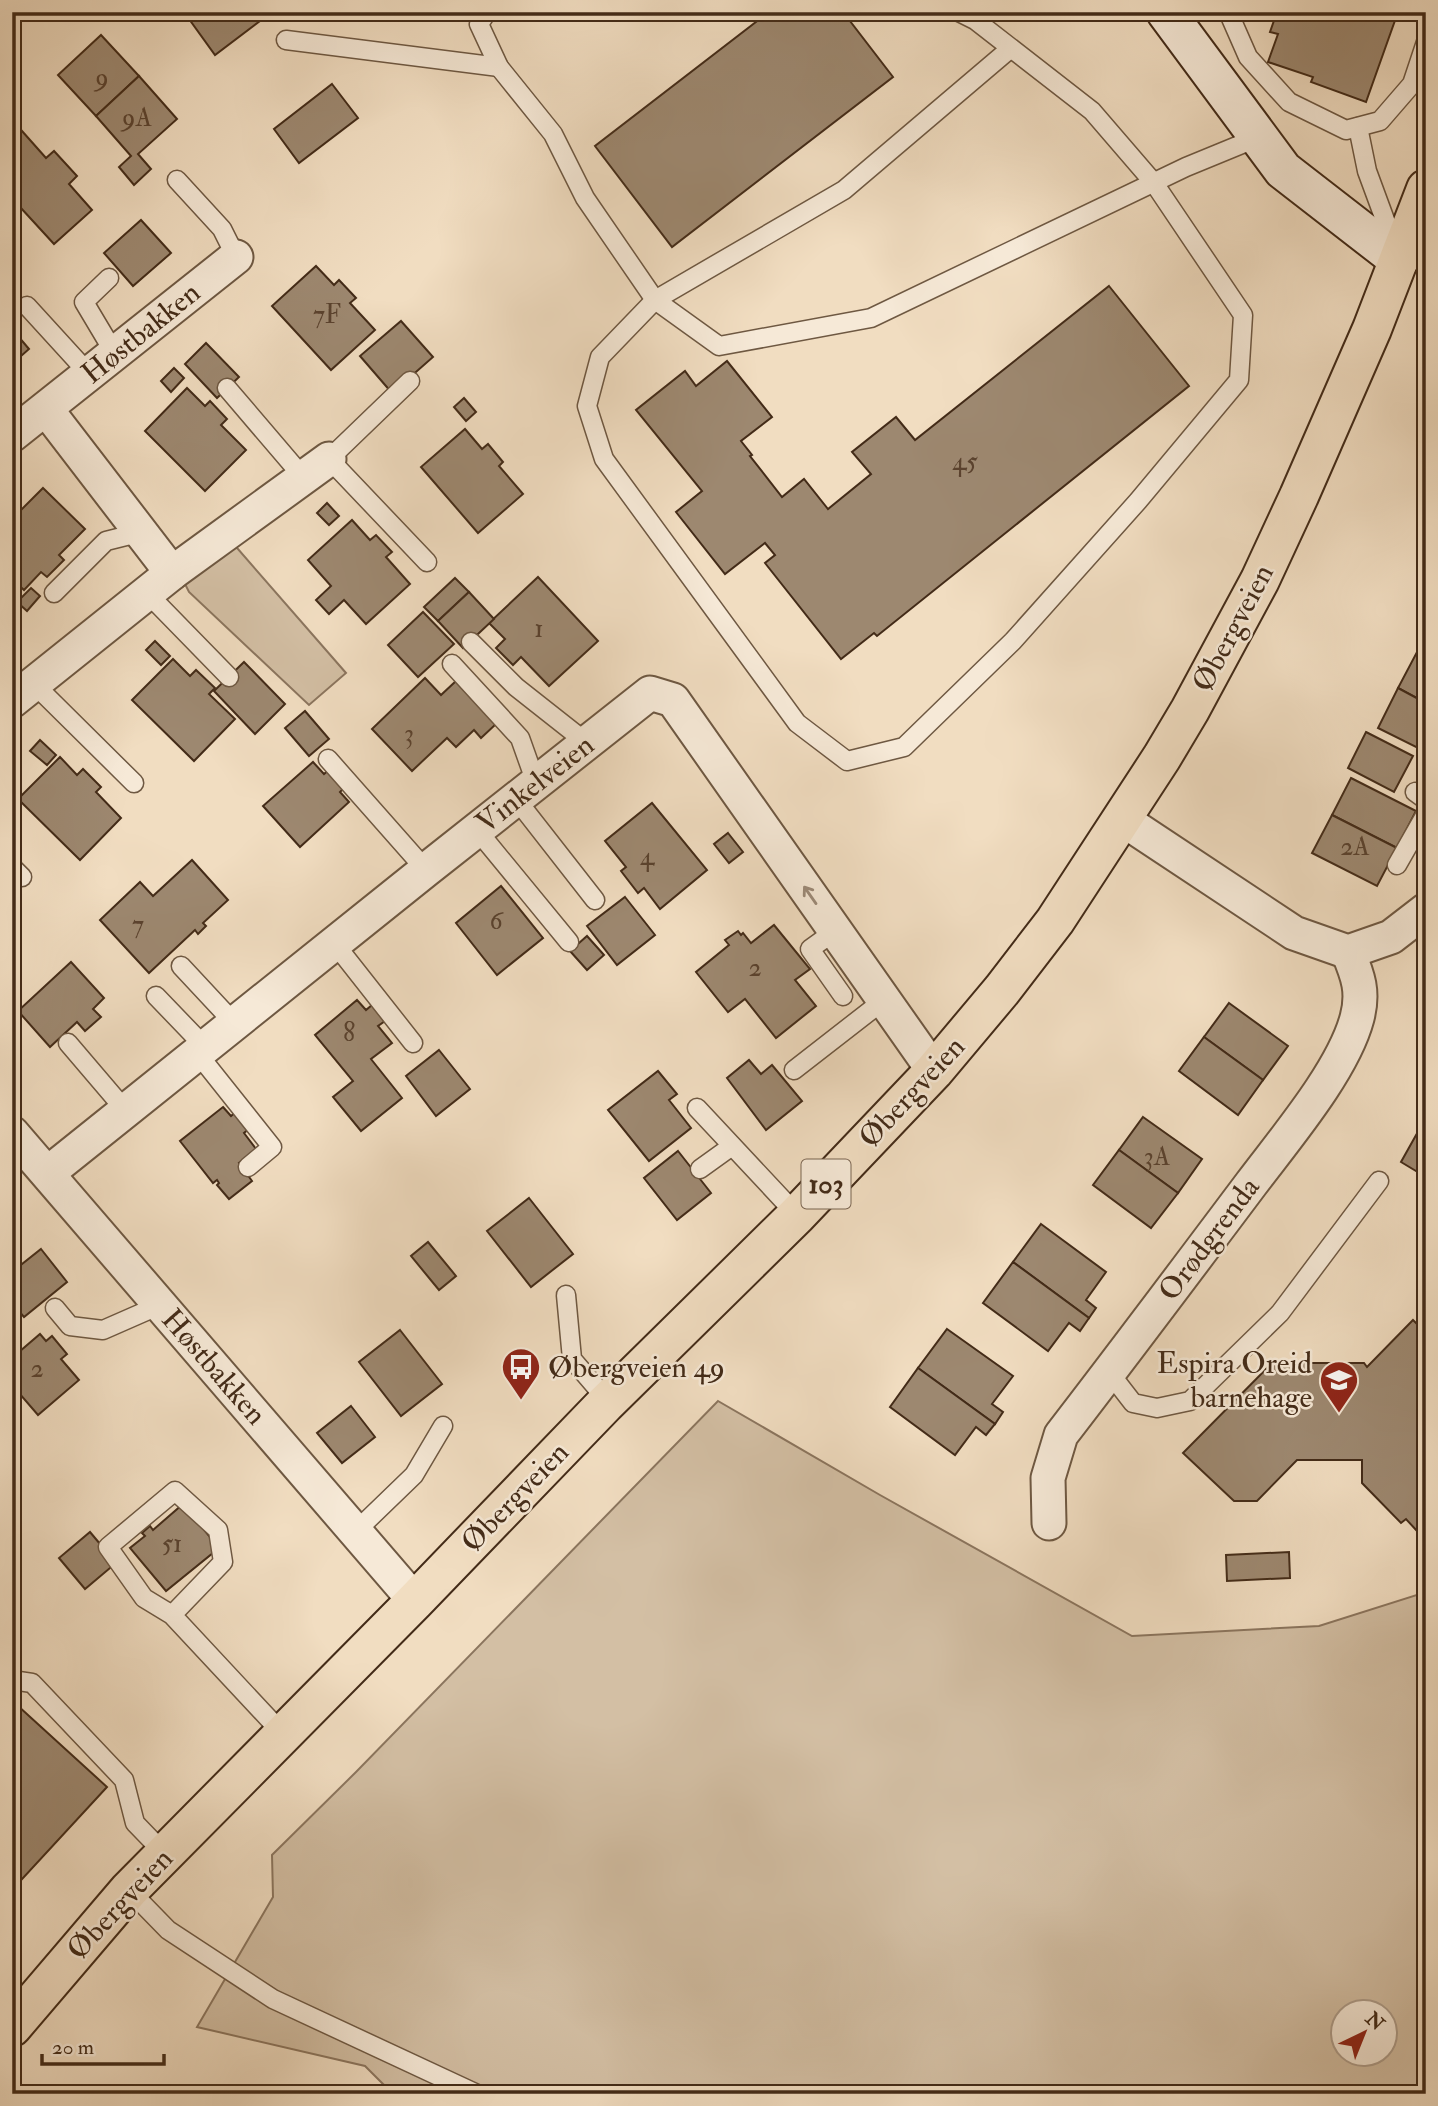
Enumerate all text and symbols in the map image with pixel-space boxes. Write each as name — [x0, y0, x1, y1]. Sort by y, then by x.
house number: 9 — [93, 62, 109, 94]
house number: 9A — [120, 102, 152, 134]
street label: Høstbakken — [74, 274, 208, 392]
house number: 7F — [313, 299, 341, 331]
house number: 45 — [952, 446, 978, 478]
street label: Øbergveien — [1184, 558, 1282, 698]
house number: 1 — [534, 613, 544, 645]
house number: 3 — [404, 718, 414, 750]
street label: Vinkelveien — [469, 726, 601, 842]
house number: 2A — [1340, 831, 1370, 863]
house number: 4 — [640, 841, 655, 873]
one-way arrow — [803, 886, 817, 905]
house number: 6 — [489, 905, 504, 937]
house number: 7 — [132, 909, 144, 941]
house number: 2 — [748, 952, 762, 984]
house number: 8 — [343, 1017, 355, 1049]
street label: Øbergveien — [851, 1029, 973, 1155]
house number: 3A — [1144, 1141, 1171, 1173]
road number: 103 — [802, 1160, 850, 1208]
street label: Orødgrenda — [1150, 1169, 1268, 1308]
street label: Høstbakken — [154, 1301, 274, 1433]
place label: Espira Oreid barnehage — [1157, 1345, 1312, 1416]
bus stop icon: Øbergveien 49 — [500, 1346, 542, 1401]
place label: Øbergveien 49 — [548, 1349, 725, 1386]
house number: 2 — [30, 1353, 44, 1385]
school or university icon: Espira Oreid barnehage — [1318, 1359, 1360, 1414]
street label: Øbergveien — [453, 1434, 577, 1560]
house number: 51 — [162, 1528, 182, 1560]
street label: Øbergveien — [59, 1841, 181, 1967]
north arrow — [1330, 1997, 1400, 2068]
text: N — [1360, 2006, 1390, 2037]
scale bar — [42, 2022, 164, 2066]
text: 20 m — [52, 2034, 94, 2061]

